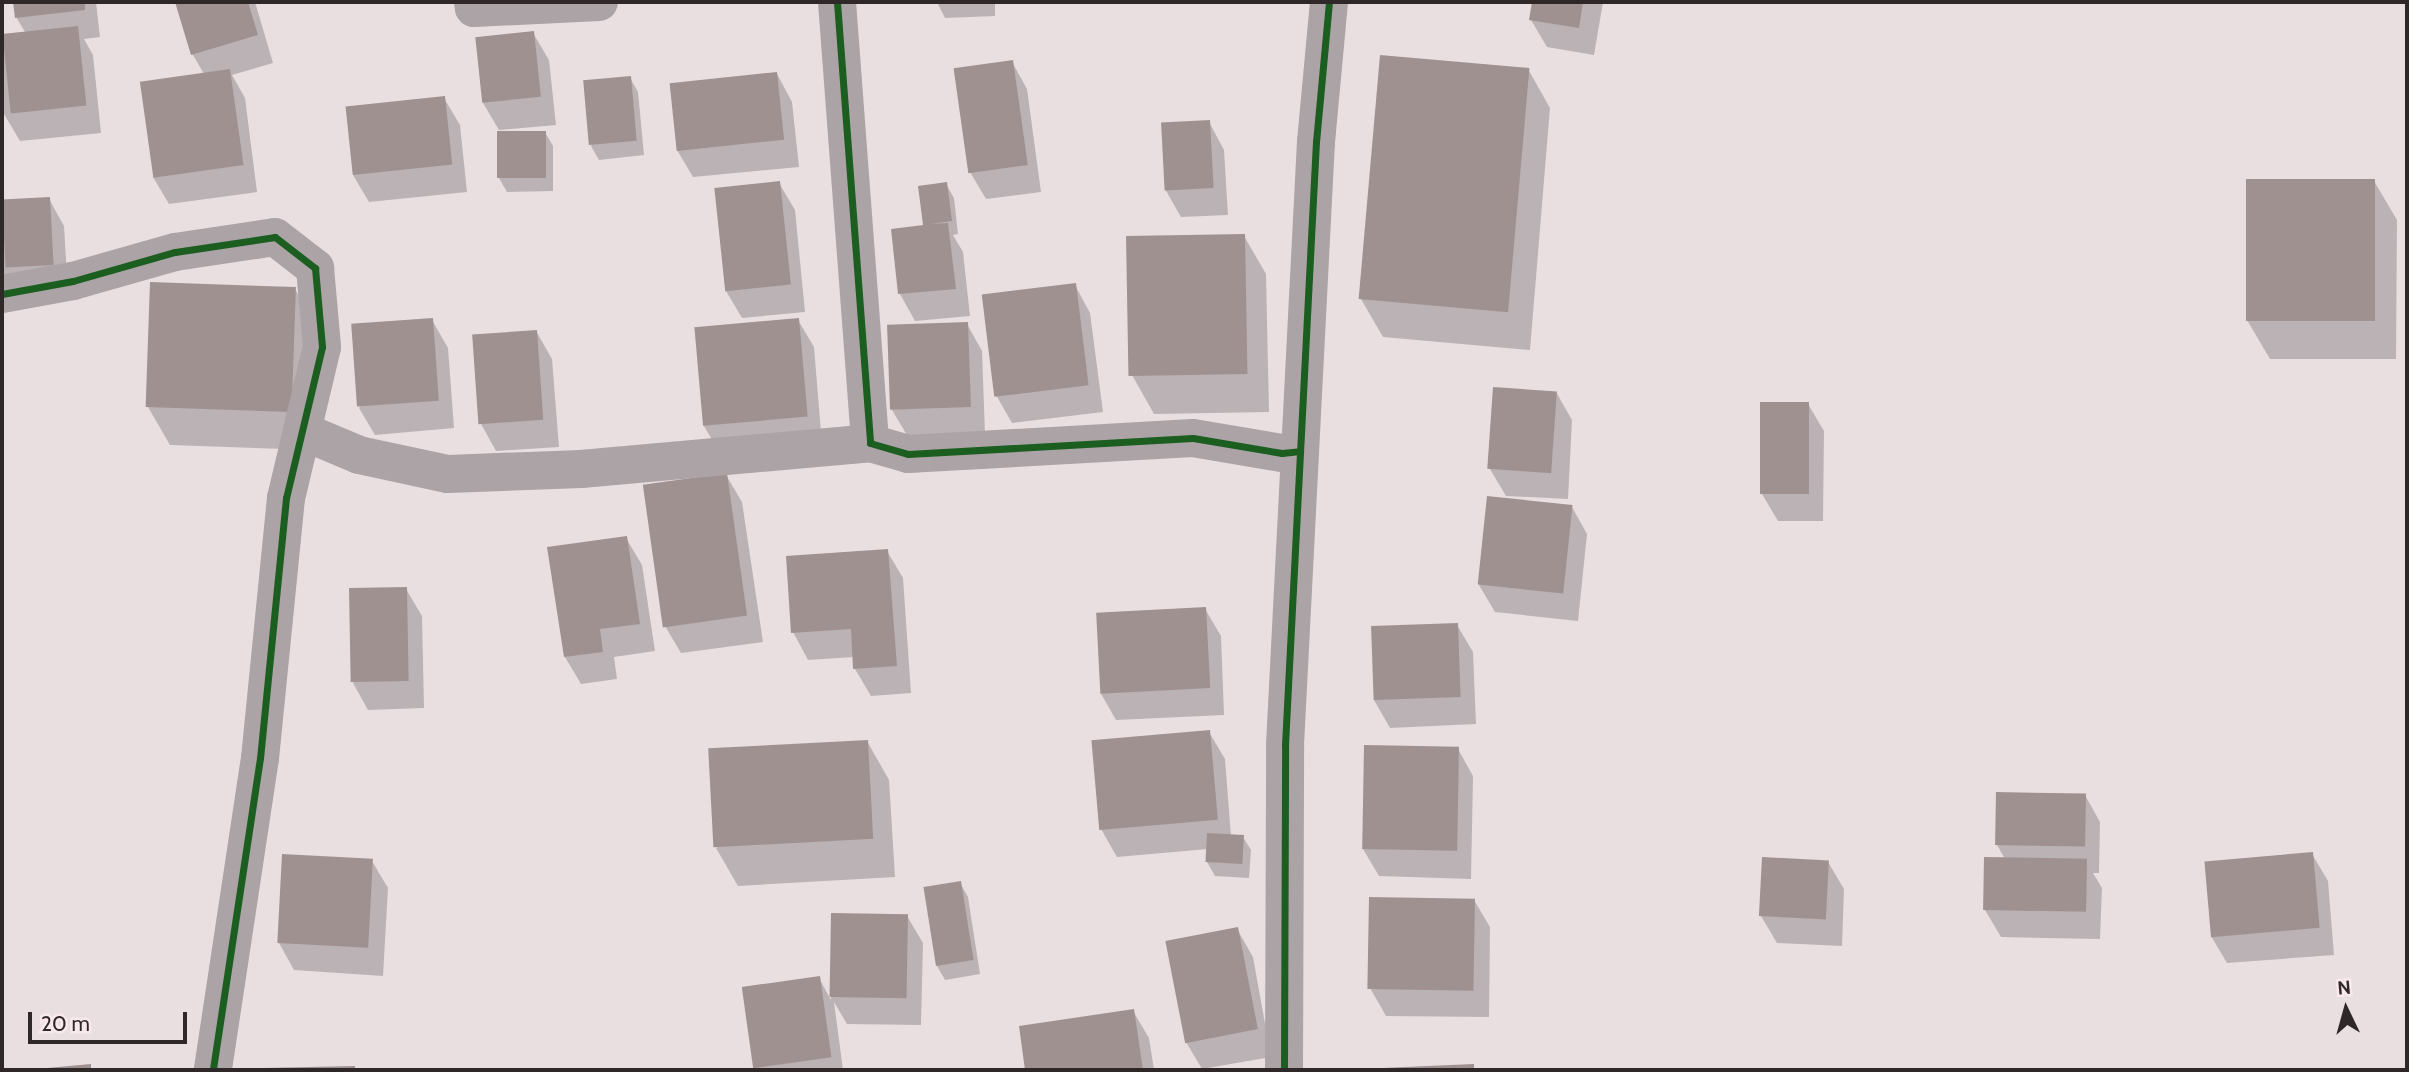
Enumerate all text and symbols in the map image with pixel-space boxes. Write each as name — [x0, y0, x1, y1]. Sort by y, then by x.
north arrow — [2311, 974, 2381, 1044]
text: N — [2336, 976, 2352, 1000]
scale bar — [32, 998, 191, 1042]
text: 20 m — [41, 1011, 90, 1036]

